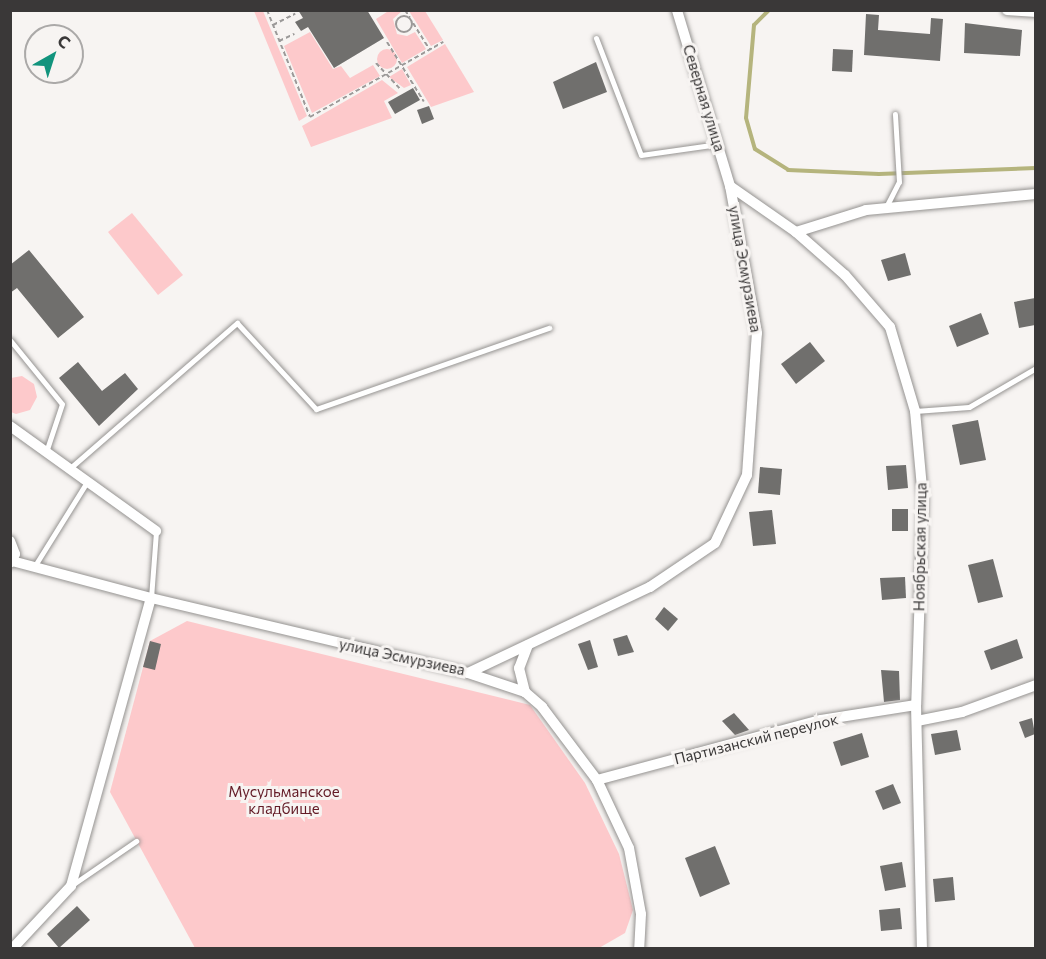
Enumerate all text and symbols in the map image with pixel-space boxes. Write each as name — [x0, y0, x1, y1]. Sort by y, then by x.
north arrow — [24, 24, 84, 84]
text: С — [54, 30, 75, 52]
street label: Северная улица — [679, 42, 729, 154]
street label: улица Эсмурзиева — [725, 204, 765, 334]
street label: Ноябрьская улица — [910, 483, 930, 611]
street label: улица Эсмурзиева — [337, 635, 467, 679]
street label: Партизанский переулок — [672, 710, 840, 768]
park label: Мусульманское кладбище — [228, 782, 340, 817]

